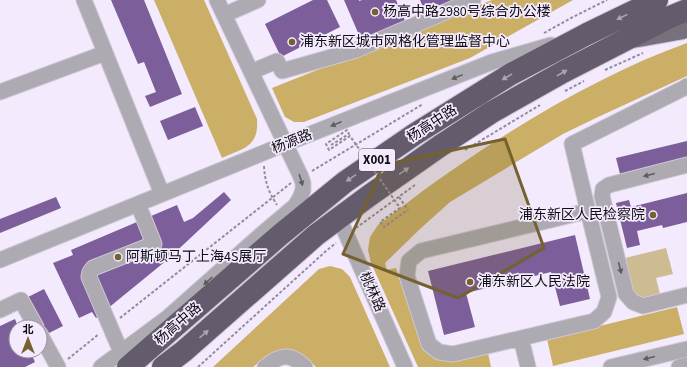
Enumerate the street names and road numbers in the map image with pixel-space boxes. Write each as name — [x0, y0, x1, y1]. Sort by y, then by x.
street label: 杨高中路 — [403, 100, 461, 148]
street label: 杨源路 — [269, 125, 315, 159]
road number: X001 — [359, 149, 395, 171]
street label: 桃林路 — [354, 269, 390, 315]
street label: 杨高中路 — [150, 298, 206, 350]

